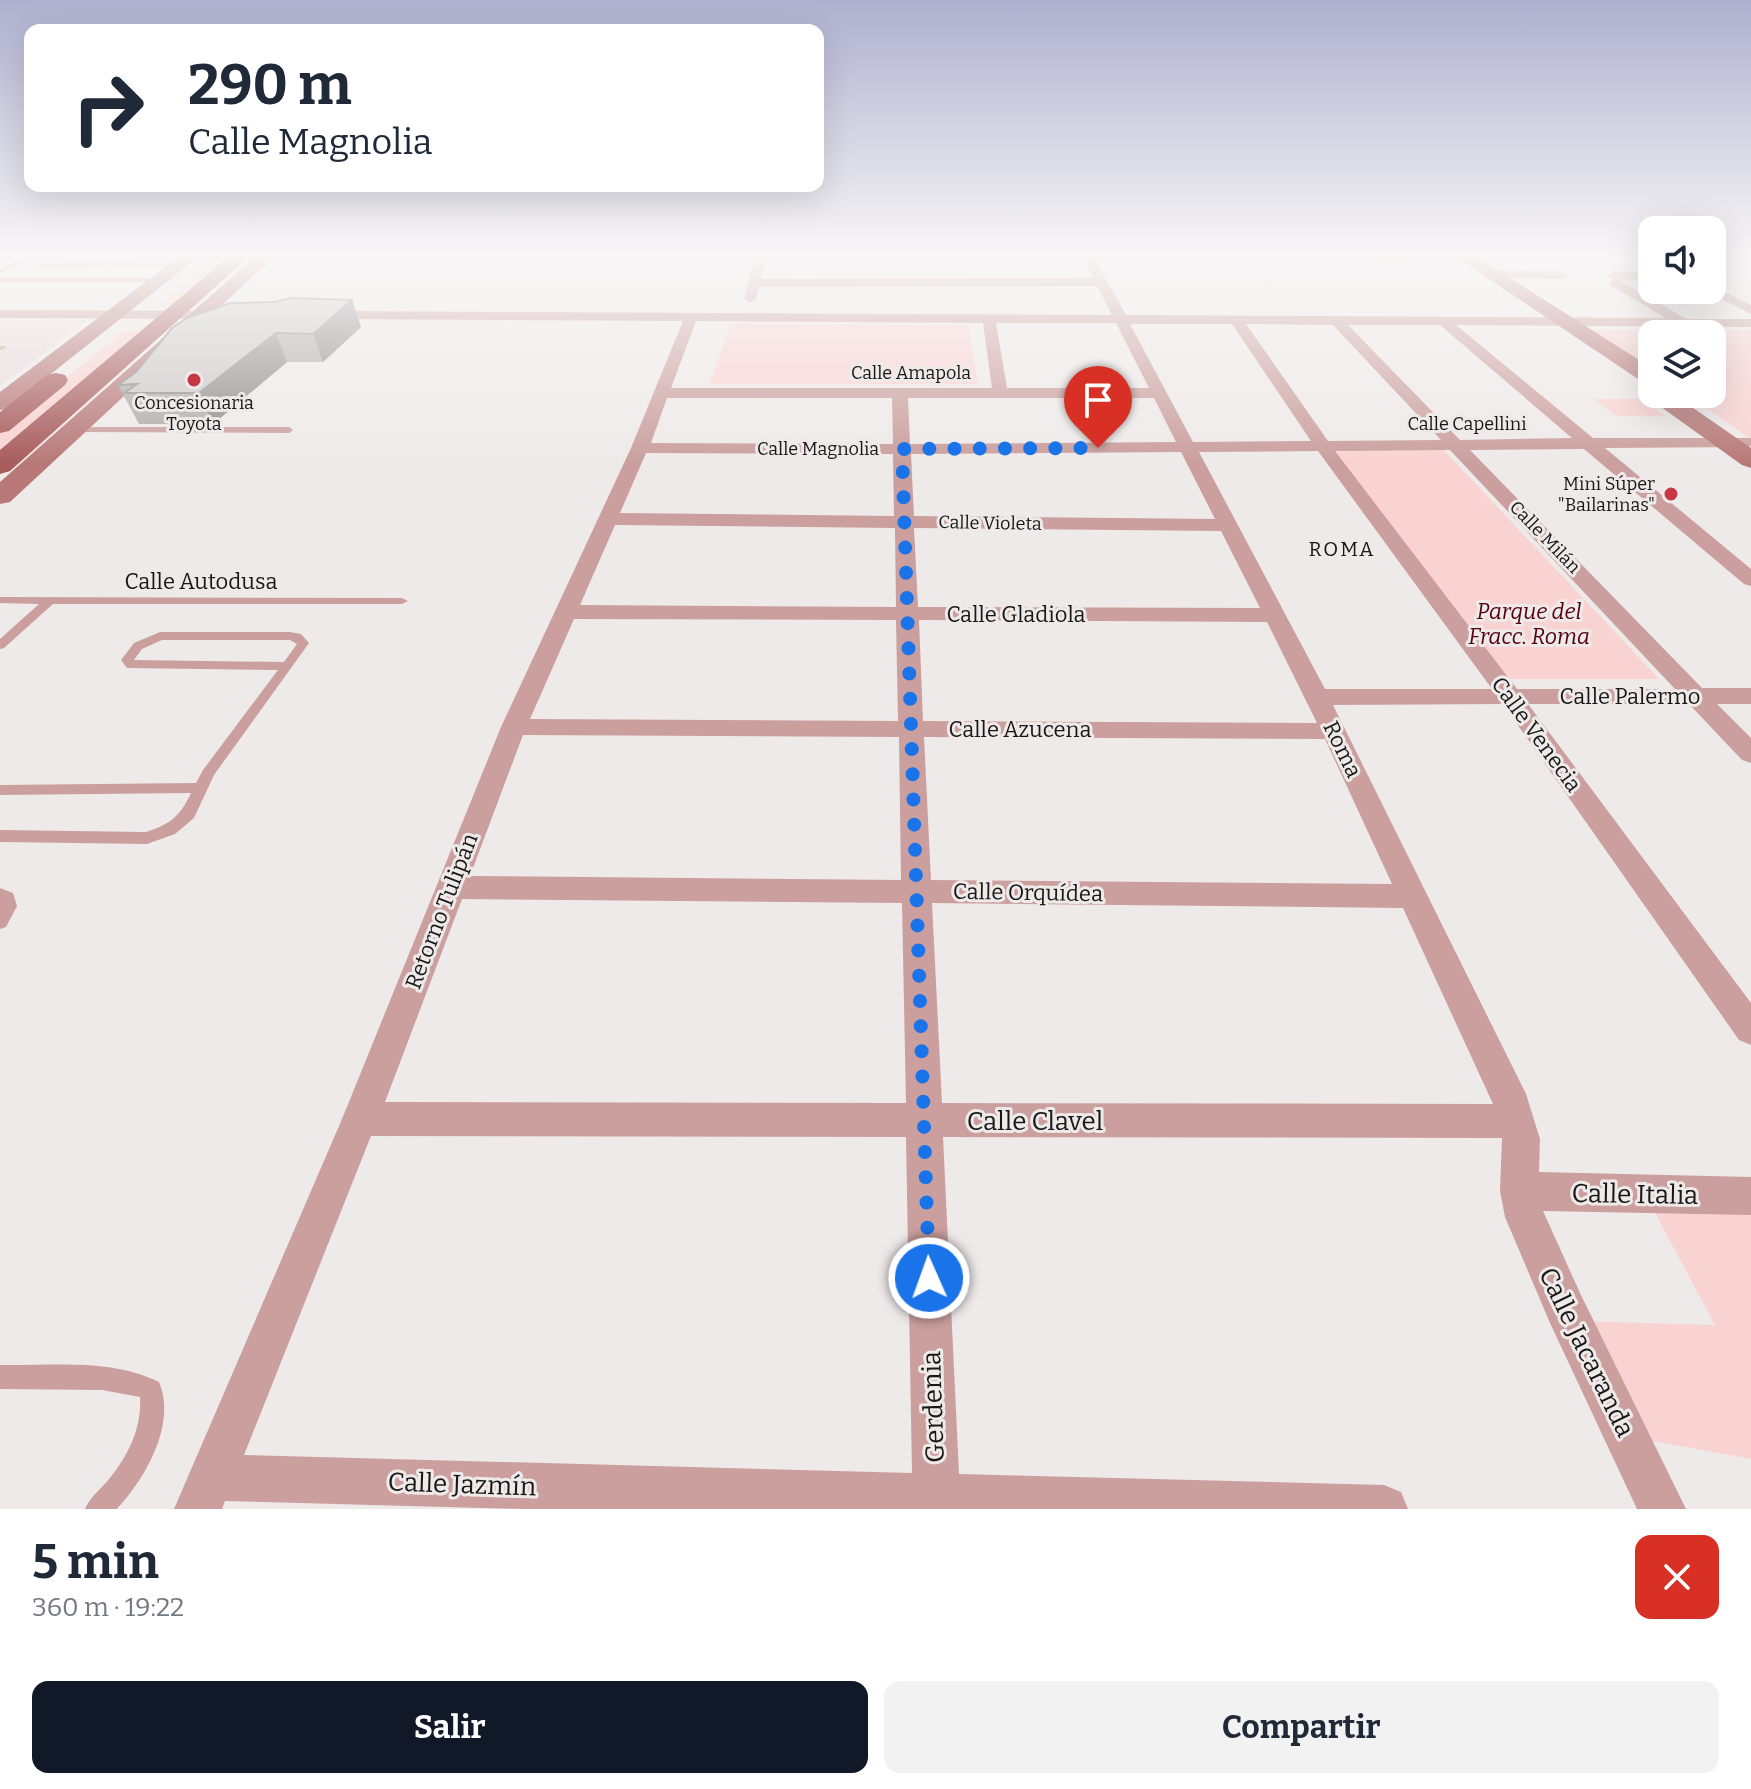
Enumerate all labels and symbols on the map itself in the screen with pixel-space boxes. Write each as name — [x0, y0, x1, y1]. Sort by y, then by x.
street label: Calle Amapola — [851, 362, 971, 384]
pin — [1064, 366, 1132, 448]
marker: Concesionaria Toyota — [185, 371, 203, 389]
place label: Concesionaria Toyota — [134, 392, 254, 435]
street label: Calle Capellini — [1407, 413, 1527, 435]
street label: Calle Magnolia — [757, 438, 879, 460]
place label: Mini Súper "Bailarinas" — [1558, 473, 1655, 516]
marker: Mini Súper "Bailarinas" — [1662, 485, 1680, 503]
street label: Calle Milán — [1505, 496, 1585, 578]
street label: Calle Violeta — [938, 511, 1042, 535]
district label: ROMA — [1308, 537, 1376, 561]
street label: Calle Autodusa — [124, 568, 278, 595]
park label: Parque del Fracc. Roma — [1468, 598, 1590, 650]
street label: Calle Gladiola — [946, 601, 1086, 628]
street label: Calle Venecia — [1486, 671, 1587, 797]
street label: Calle Palermo — [1560, 683, 1700, 710]
street label: Calle Azucena — [948, 716, 1092, 743]
street label: Roma — [1317, 716, 1368, 782]
street label: Retorno Tulipán — [399, 829, 484, 993]
street label: Calle Orquídea — [953, 878, 1103, 907]
street label: Calle Clavel — [967, 1106, 1103, 1137]
street label: Calle Italia — [1571, 1178, 1699, 1211]
position arrow — [887, 1236, 971, 1320]
street label: Calle Jacaranda — [1532, 1262, 1641, 1442]
street label: Gerdenia — [916, 1351, 951, 1463]
street label: Calle Jazmín — [387, 1466, 537, 1503]

